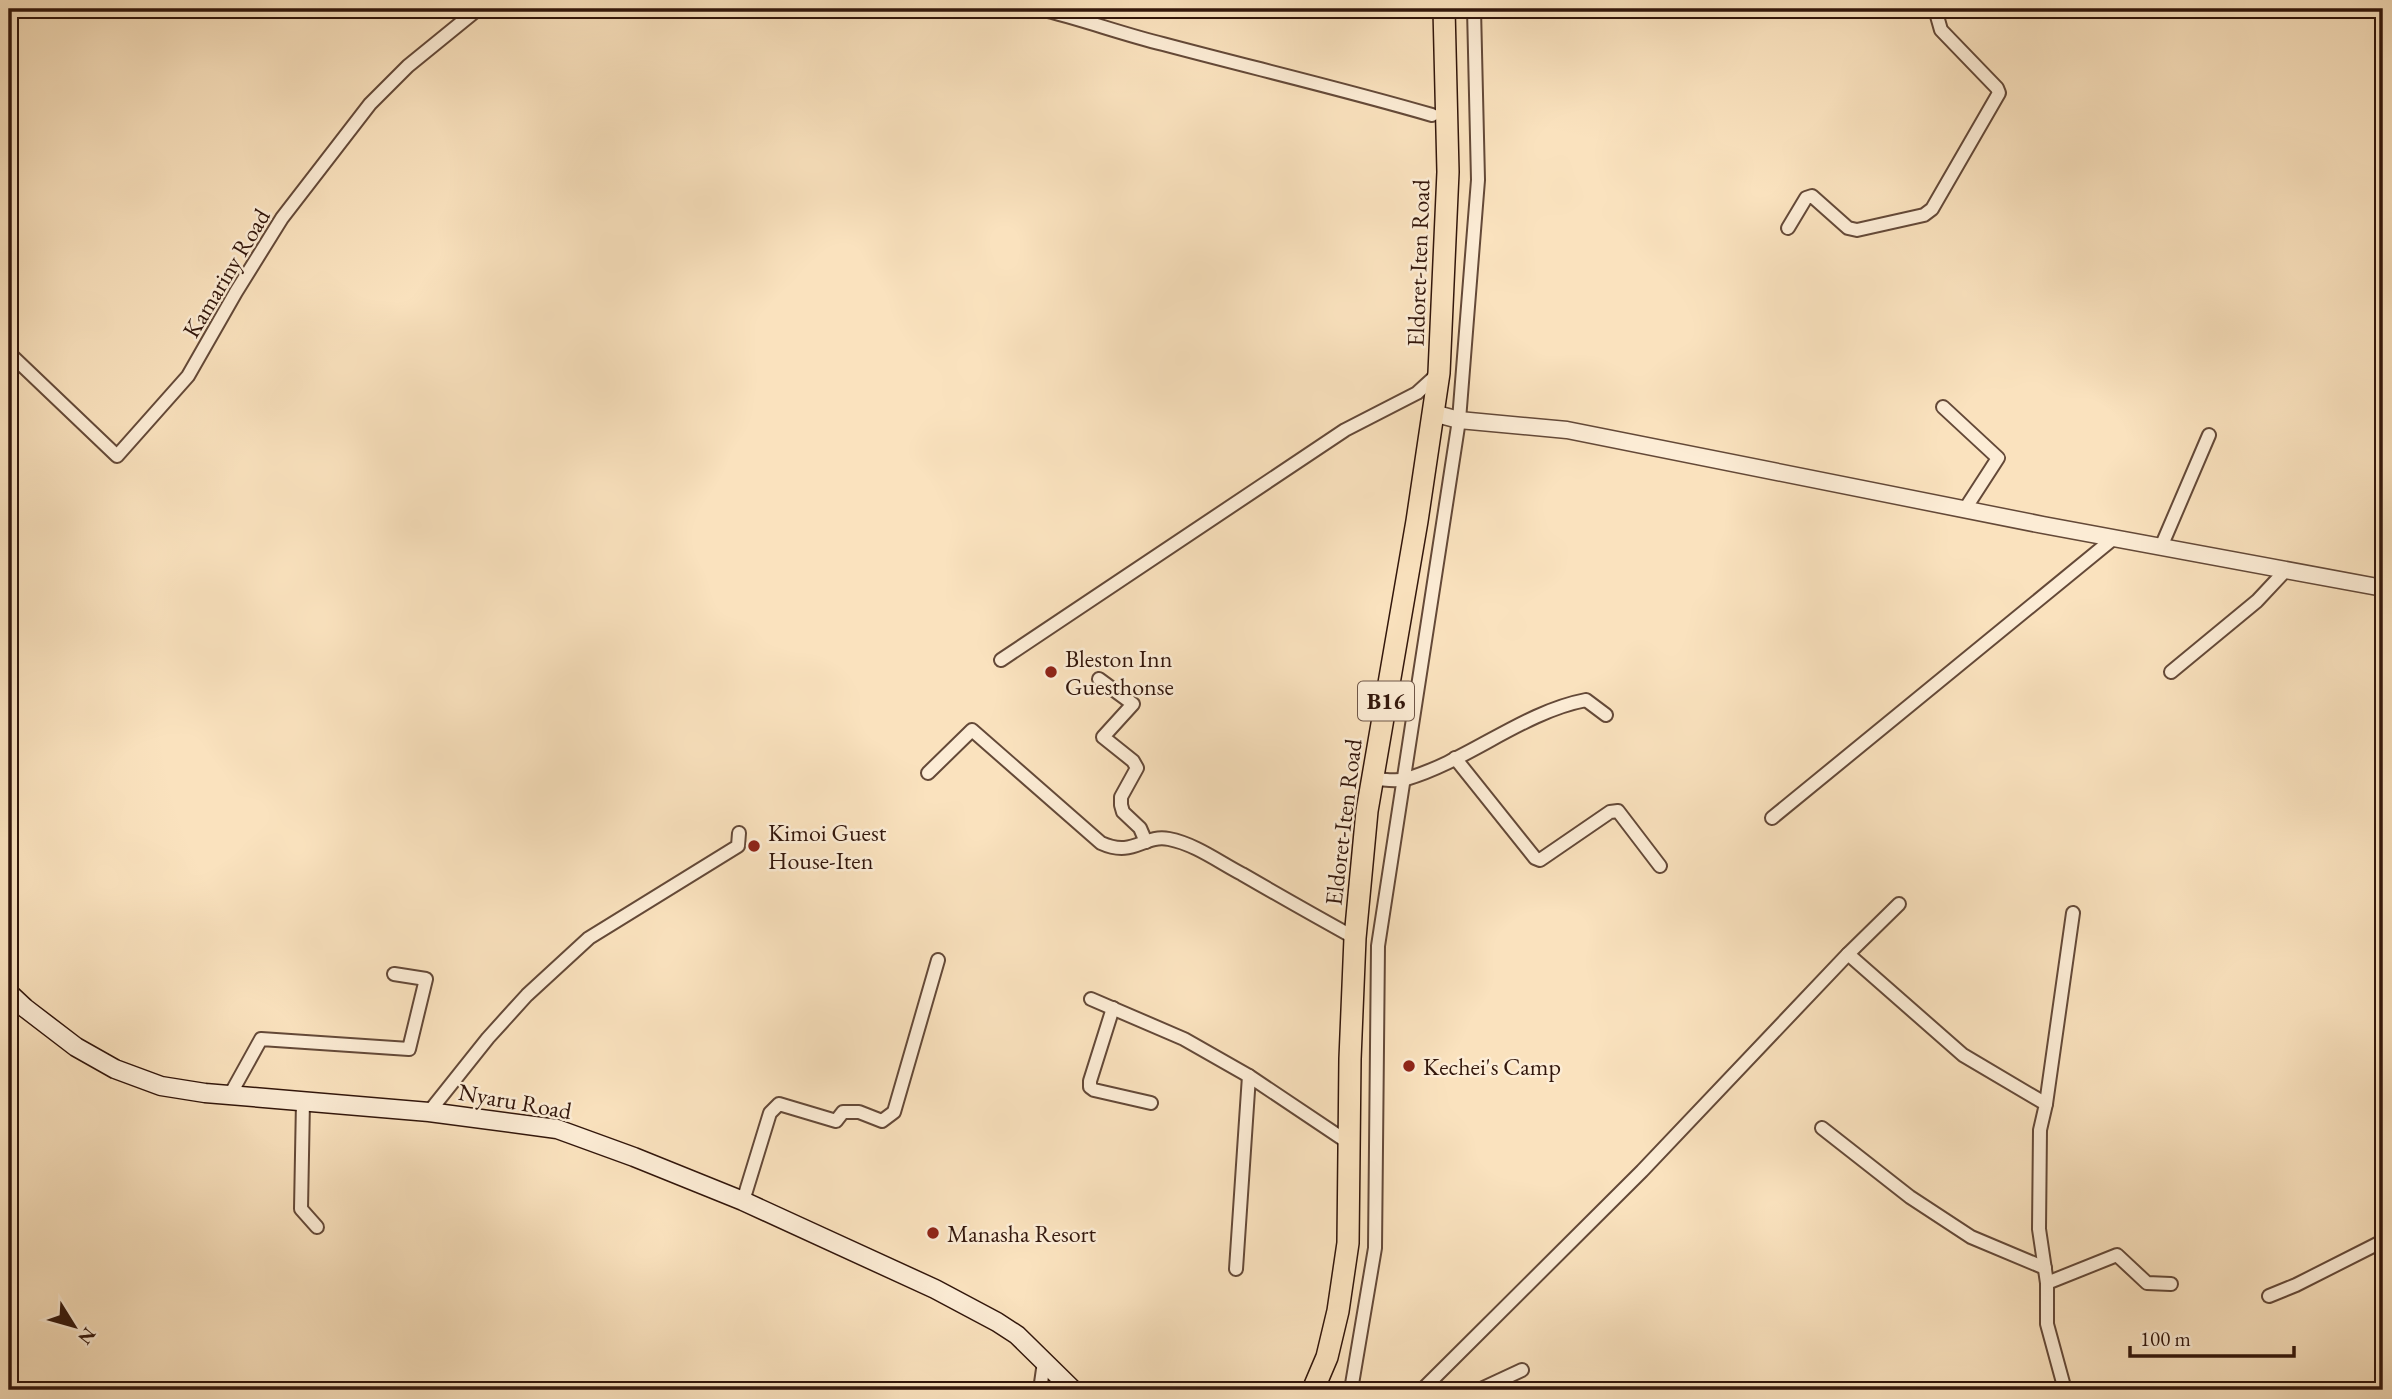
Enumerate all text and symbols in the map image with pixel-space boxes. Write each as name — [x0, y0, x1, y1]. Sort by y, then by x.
street label: Eldoret-Iten Road — [1400, 178, 1436, 347]
street label: Kamariny Road — [175, 202, 277, 343]
place label: Bleston Inn Guesthonse — [1065, 643, 1174, 702]
marker: Bleston Inn Guesthonse — [1043, 664, 1059, 680]
road number: B16 — [1358, 681, 1414, 720]
street label: Eldoret-Iten Road — [1317, 736, 1369, 907]
place label: Kimoi Guest House-Iten — [768, 817, 887, 876]
marker: Kimoi Guest House-Iten — [746, 838, 762, 854]
place label: Kechei's Camp — [1423, 1051, 1561, 1082]
marker: Kechei's Camp — [1401, 1058, 1417, 1074]
street label: Nyaru Road — [456, 1076, 575, 1126]
place label: Manasha Resort — [947, 1218, 1097, 1249]
marker: Manasha Resort — [925, 1225, 941, 1241]
north arrow — [38, 1290, 108, 1360]
scale bar — [2130, 1315, 2294, 1359]
text: N — [72, 1322, 102, 1350]
text: 100 m — [2140, 1325, 2191, 1352]

